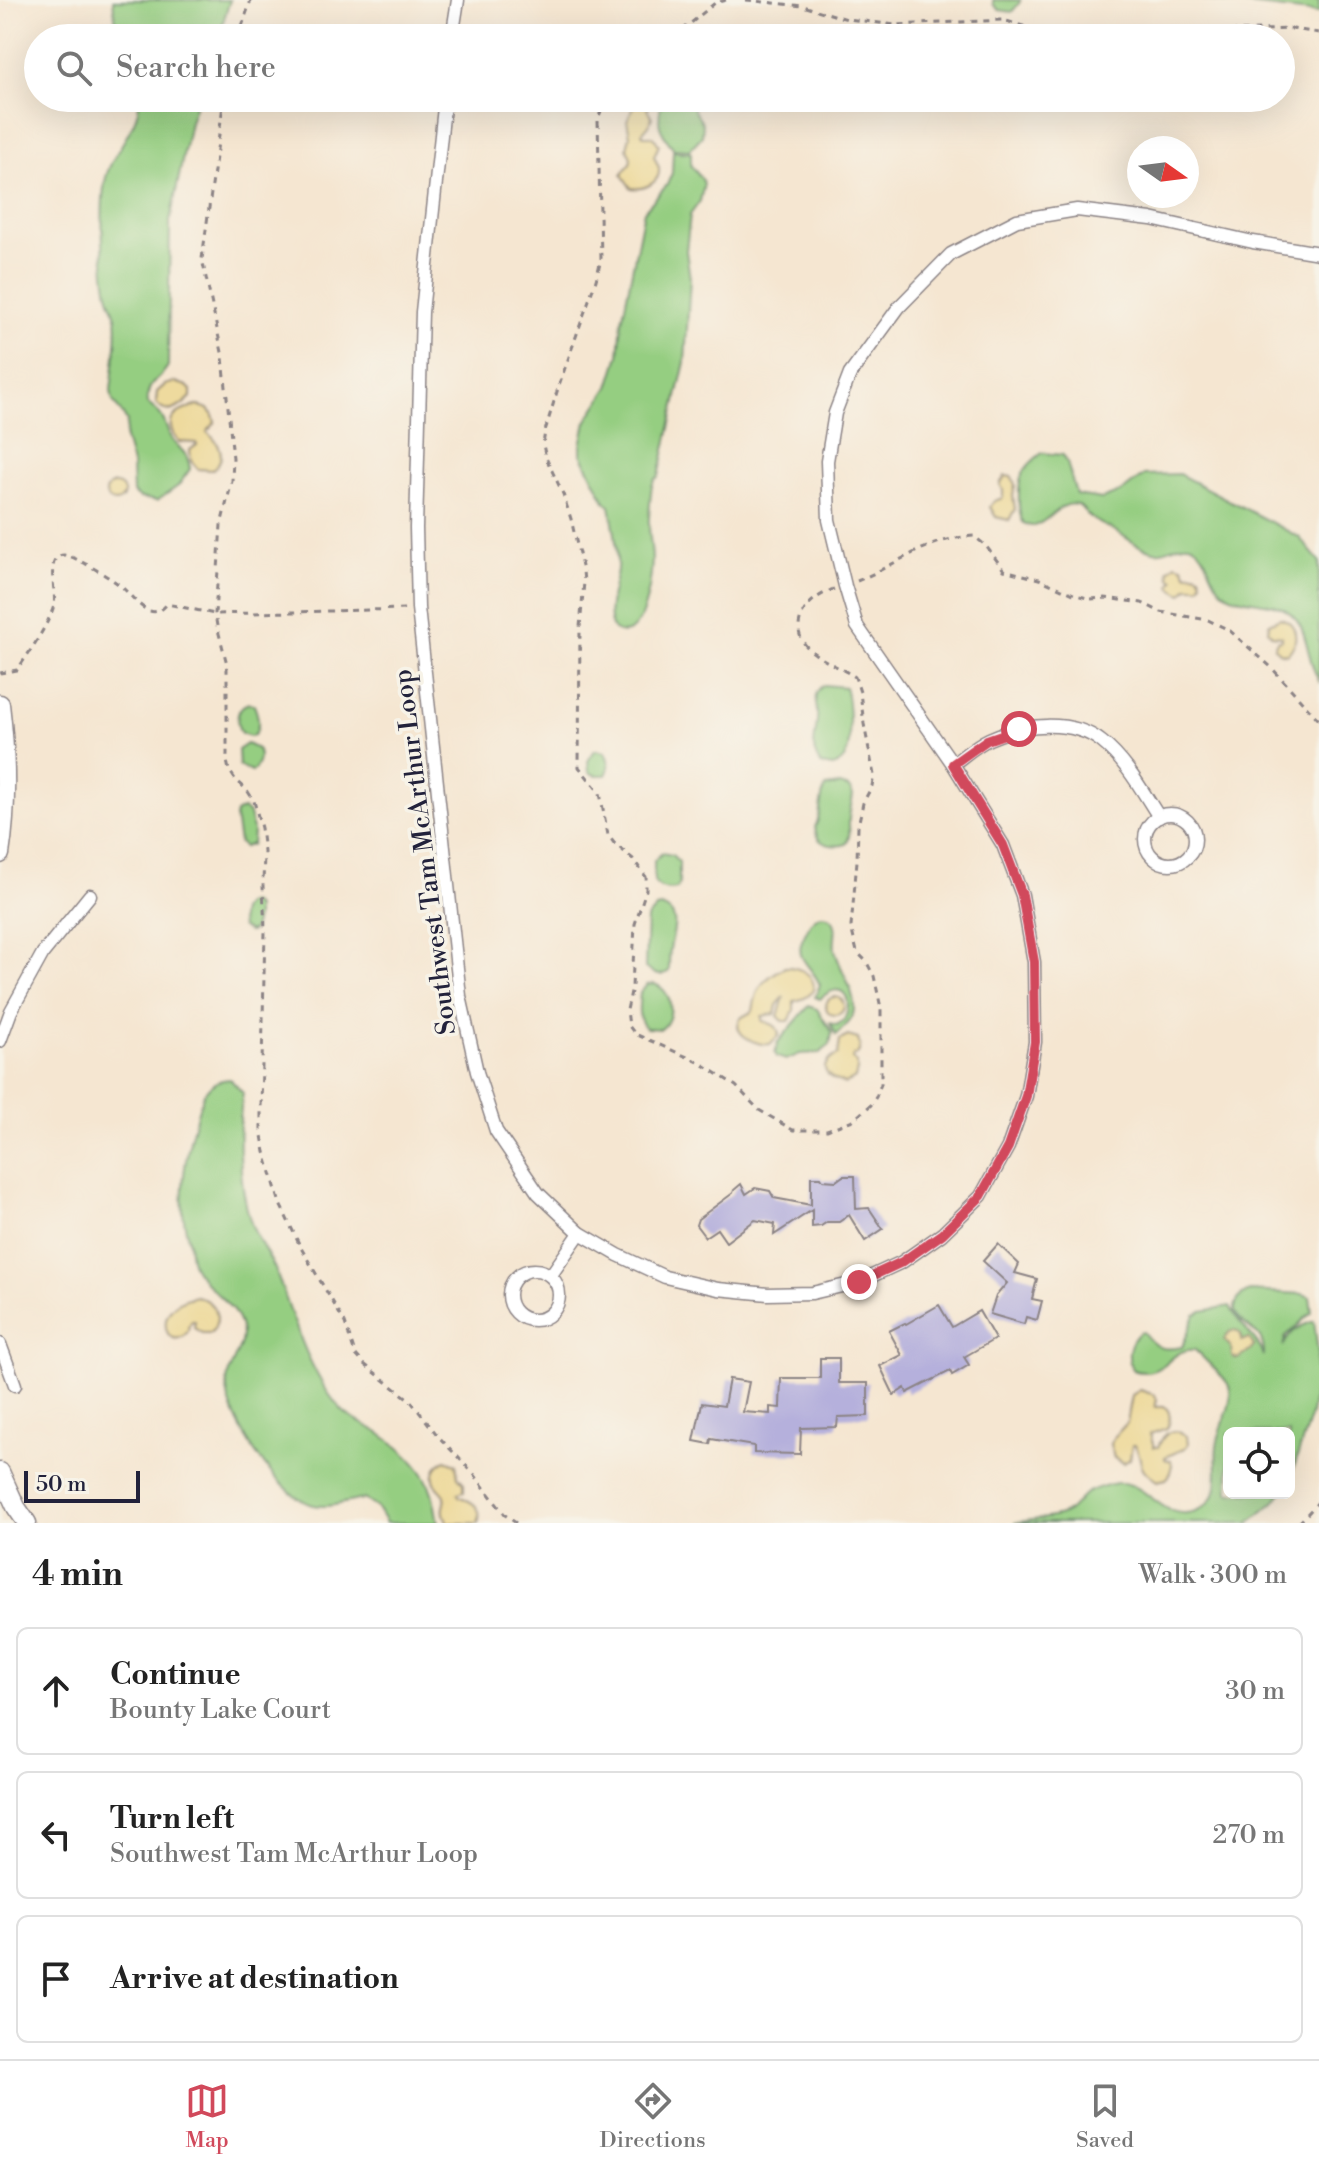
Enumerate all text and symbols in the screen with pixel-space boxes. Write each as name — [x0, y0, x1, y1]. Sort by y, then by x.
search box — [24, 24, 1295, 112]
icon: search — [52, 46, 96, 90]
text: Search here — [116, 49, 276, 87]
north arrow — [1127, 136, 1199, 208]
street label: Southwest Tam McArthur Loop — [387, 667, 463, 1037]
route start — [1001, 711, 1037, 747]
route end — [841, 1264, 877, 1300]
map controls — [1223, 1427, 1295, 1499]
button: locate — [1223, 1427, 1295, 1499]
scale bar — [24, 1467, 140, 1503]
text: 50 m — [36, 1471, 87, 1498]
text: 4 min — [32, 1554, 123, 1596]
text: Walk · 300 m — [1139, 1559, 1287, 1591]
text: Continue — [110, 1656, 241, 1694]
icon: ahead — [34, 1669, 78, 1713]
text: 30 m — [1225, 1675, 1285, 1707]
text: Bounty Lake Court — [110, 1694, 331, 1726]
text: Turn left — [110, 1800, 234, 1838]
icon: left — [34, 1813, 78, 1857]
text: 270 m — [1212, 1819, 1285, 1851]
text: Southwest Tam McArthur Loop — [110, 1838, 478, 1870]
icon: arrive — [34, 1957, 78, 2001]
text: Arrive at destination — [110, 1960, 399, 1998]
tab: Map — [185, 2079, 229, 2154]
tab: Directions — [600, 2079, 706, 2154]
tab: Saved — [1076, 2079, 1134, 2154]

